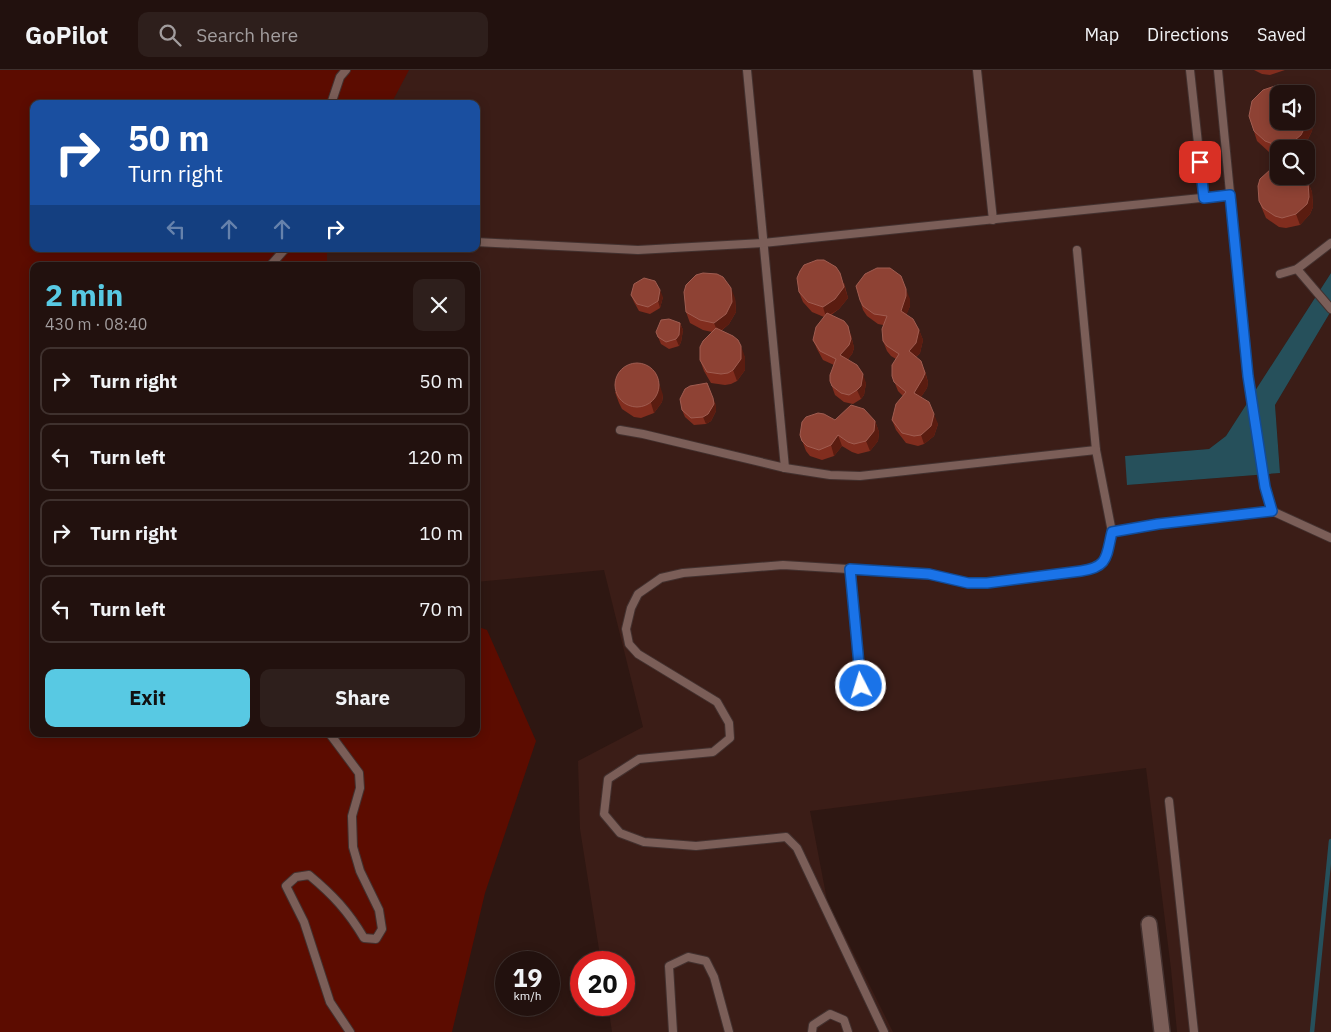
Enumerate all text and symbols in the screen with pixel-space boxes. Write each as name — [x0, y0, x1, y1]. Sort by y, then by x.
search box — [138, 12, 488, 57]
text: GoPilot — [25, 19, 108, 51]
icon: search — [156, 21, 184, 49]
text: Search here — [196, 23, 298, 47]
text: Map — [1084, 23, 1119, 46]
text: Directions — [1147, 23, 1229, 46]
text: Saved — [1257, 23, 1306, 46]
map controls — [1270, 85, 1315, 185]
button: sound — [1270, 85, 1315, 130]
text: 50 m — [128, 115, 210, 161]
icon: right — [45, 120, 110, 185]
button: search — [1270, 140, 1315, 185]
pin — [1179, 141, 1221, 183]
icon: arrive — [1186, 148, 1214, 176]
text: Turn right — [128, 159, 223, 188]
icon: left — [162, 215, 190, 243]
icon: ahead — [215, 215, 243, 243]
icon: ahead — [268, 215, 296, 243]
icon: right — [321, 215, 349, 243]
text: 2 min — [45, 275, 123, 314]
button: close — [413, 279, 465, 331]
text: 430 m · 08:40 — [45, 314, 147, 334]
icon: right — [47, 367, 75, 395]
text: Turn right — [90, 369, 177, 393]
text: 50 m — [419, 369, 463, 393]
icon: left — [47, 443, 75, 471]
text: Turn left — [90, 445, 166, 469]
text: 120 m — [408, 445, 463, 469]
icon: right — [47, 519, 75, 547]
text: Turn right — [90, 521, 177, 545]
text: 10 m — [419, 521, 463, 545]
icon: left — [47, 595, 75, 623]
text: Turn left — [90, 597, 166, 621]
text: 70 m — [419, 597, 463, 621]
position arrow — [834, 659, 886, 711]
button: Exit — [45, 669, 250, 727]
button: Share — [260, 669, 465, 727]
speed limit sign: 20 — [570, 951, 635, 1016]
text: 19 — [512, 961, 543, 994]
text: km/h — [513, 988, 542, 1003]

